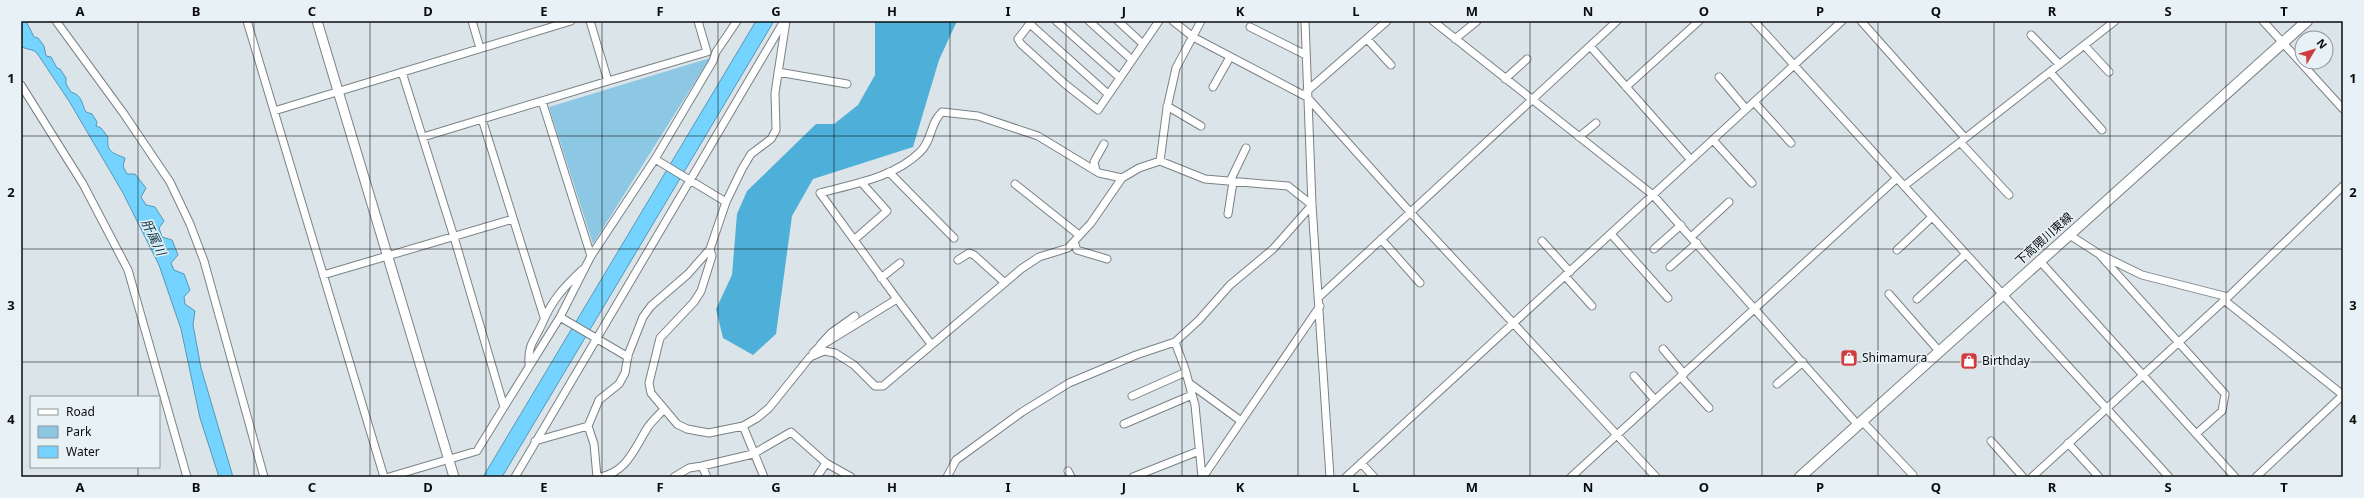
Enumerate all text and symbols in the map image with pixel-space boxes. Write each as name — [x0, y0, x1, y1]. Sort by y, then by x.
text: A — [76, 2, 85, 20]
text: B — [192, 2, 200, 20]
text: C — [308, 2, 316, 20]
text: D — [423, 2, 433, 20]
text: E — [540, 2, 548, 20]
text: F — [656, 2, 664, 20]
text: G — [771, 2, 781, 20]
text: H — [887, 2, 897, 20]
text: I — [1005, 2, 1011, 20]
text: J — [1121, 2, 1126, 20]
text: K — [1236, 2, 1245, 20]
text: L — [1352, 2, 1360, 20]
text: M — [1466, 2, 1478, 20]
text: N — [1583, 2, 1593, 20]
text: O — [1699, 2, 1709, 20]
text: P — [1816, 2, 1824, 20]
text: Q — [1931, 2, 1941, 20]
text: R — [2048, 2, 2057, 20]
text: S — [2164, 2, 2172, 20]
text: T — [2280, 2, 2288, 20]
north arrow — [2294, 30, 2334, 70]
text: N — [2314, 35, 2331, 52]
text: 1 — [7, 69, 15, 87]
text: 1 — [2349, 69, 2357, 87]
text: 2 — [7, 183, 15, 201]
text: 2 — [2349, 183, 2357, 201]
street label: 下高隈川東線 — [2011, 208, 2076, 269]
water label: 肝属川 — [137, 216, 172, 260]
text: 3 — [7, 296, 15, 314]
text: 3 — [2349, 296, 2357, 314]
shop icon: Shimamura — [1839, 348, 1859, 368]
place label: Shimamura — [1862, 349, 1927, 366]
shop icon: Birthday — [1959, 351, 1979, 371]
place label: Birthday — [1982, 352, 2031, 369]
legend — [30, 396, 160, 468]
text: Road — [66, 403, 95, 420]
text: 4 — [7, 410, 15, 428]
text: 4 — [2349, 410, 2357, 428]
text: Park — [66, 423, 92, 440]
text: Water — [66, 443, 100, 460]
text: A — [76, 478, 85, 496]
text: B — [192, 478, 200, 496]
text: C — [308, 478, 316, 496]
text: D — [423, 478, 433, 496]
text: E — [540, 478, 548, 496]
text: F — [656, 478, 664, 496]
text: G — [771, 478, 781, 496]
text: H — [887, 478, 897, 496]
text: I — [1005, 478, 1011, 496]
text: J — [1121, 478, 1126, 496]
text: K — [1236, 478, 1245, 496]
text: L — [1352, 478, 1360, 496]
text: M — [1466, 478, 1478, 496]
text: N — [1583, 478, 1593, 496]
text: O — [1699, 478, 1709, 496]
text: P — [1816, 478, 1824, 496]
text: Q — [1931, 478, 1941, 496]
text: R — [2048, 478, 2057, 496]
text: S — [2164, 478, 2172, 496]
text: T — [2280, 478, 2288, 496]

